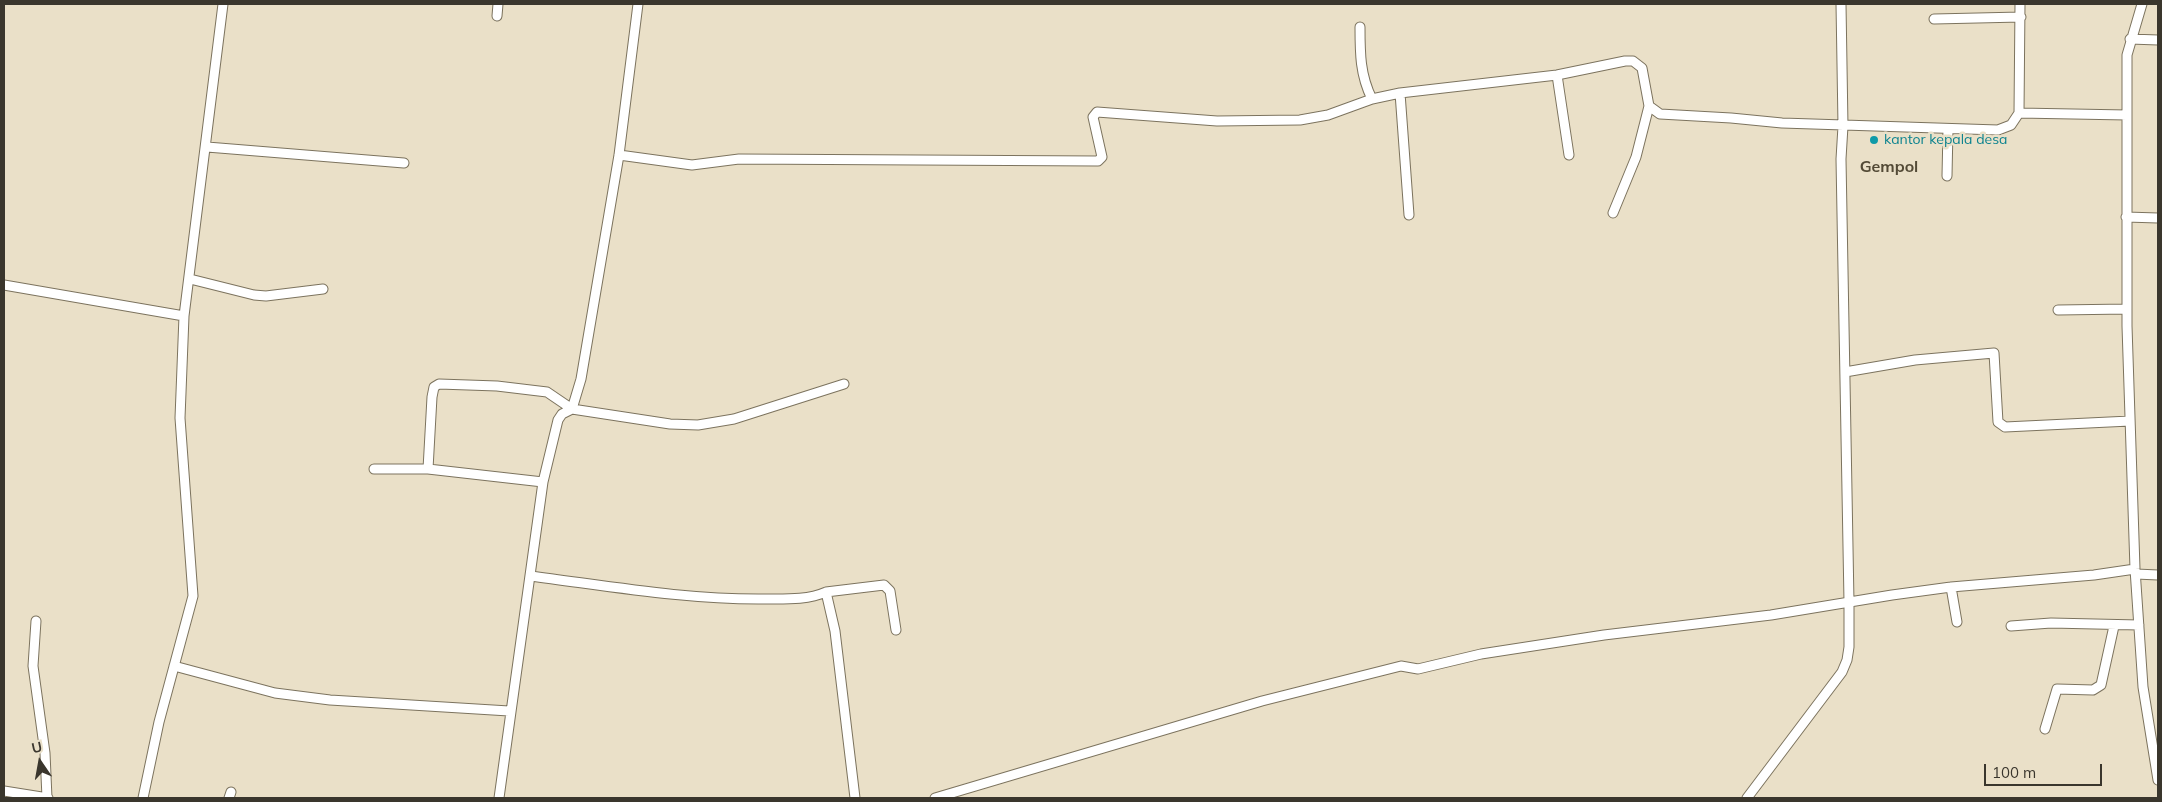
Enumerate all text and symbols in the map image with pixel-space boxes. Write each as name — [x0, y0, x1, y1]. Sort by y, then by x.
place label: kantor kepala desa — [1884, 132, 2007, 148]
marker: kantor kepala desa — [1868, 134, 1880, 146]
district label: Gempol — [1860, 157, 1918, 177]
north arrow — [15, 737, 65, 787]
text: U — [30, 737, 44, 757]
scale bar — [1987, 754, 2104, 786]
text: 100 m — [1992, 763, 2036, 782]

